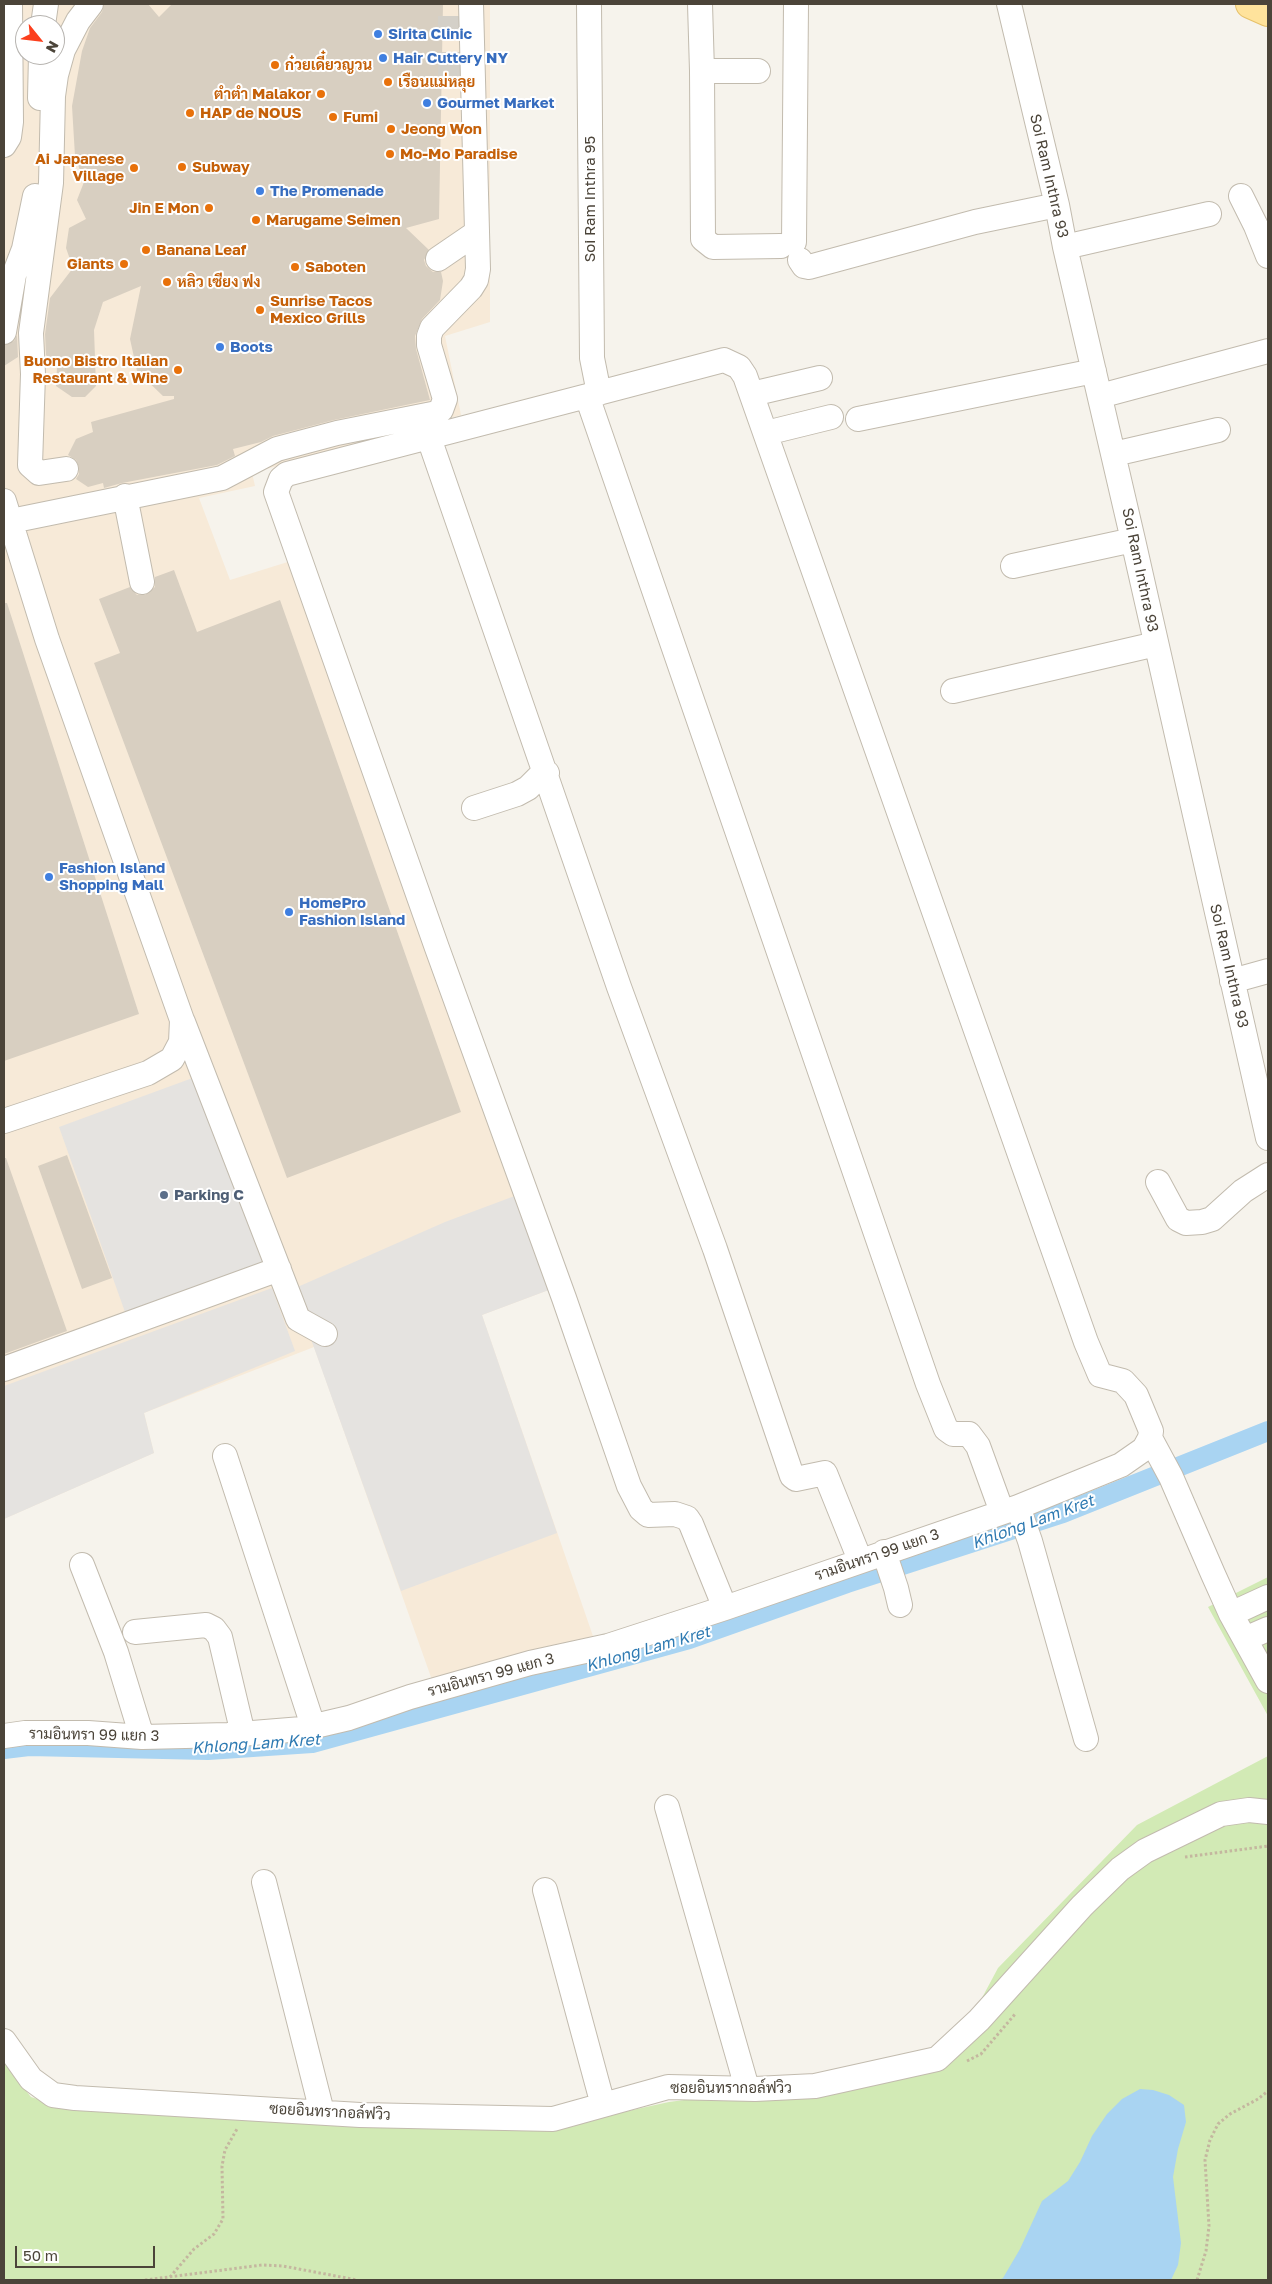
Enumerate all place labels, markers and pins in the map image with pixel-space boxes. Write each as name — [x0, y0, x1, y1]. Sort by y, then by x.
place label: Sirita Clinic — [388, 25, 472, 43]
marker: Sirita Clinic — [372, 28, 384, 40]
place label: Hair Cuttery NY — [393, 49, 508, 67]
marker: Hair Cuttery NY — [377, 52, 389, 64]
place label: ก๋วยเดี๋ยวญวน — [285, 56, 372, 74]
marker: ก๋วยเดี๋ยวญวน — [269, 59, 281, 71]
place label: เรือนแม่หลุย — [398, 73, 475, 91]
marker: เรือนแม่หลุย — [382, 76, 394, 88]
place label: ตำตำ Malakor — [214, 85, 311, 103]
marker: ตำตำ Malakor — [315, 88, 327, 100]
place label: Gourmet Market — [437, 94, 555, 112]
marker: Gourmet Market — [421, 97, 433, 109]
place label: HAP de NOUS — [200, 104, 302, 122]
marker: HAP de NOUS — [184, 107, 196, 119]
place label: Fumi — [343, 108, 378, 126]
marker: Fumi — [327, 111, 339, 123]
place label: Jeong Won — [401, 120, 482, 138]
marker: Jeong Won — [385, 123, 397, 135]
place label: Mo-Mo Paradise — [400, 145, 518, 163]
marker: Mo-Mo Paradise — [384, 148, 396, 160]
place label: Ai Japanese Village — [35, 150, 124, 185]
place label: Subway — [192, 158, 250, 176]
marker: Subway — [176, 161, 188, 173]
marker: Ai Japanese Village — [128, 162, 140, 174]
place label: The Promenade — [270, 182, 384, 200]
marker: The Promenade — [254, 185, 266, 197]
place label: Jin E Mon — [129, 199, 199, 217]
marker: Jin E Mon — [203, 202, 215, 214]
place label: Marugame Seimen — [266, 211, 401, 229]
marker: Marugame Seimen — [250, 214, 262, 226]
place label: Banana Leaf — [156, 241, 246, 259]
marker: Banana Leaf — [140, 244, 152, 256]
place label: Giants — [67, 255, 114, 273]
marker: Giants — [118, 258, 130, 270]
place label: Saboten — [305, 258, 366, 276]
marker: Saboten — [289, 261, 301, 273]
place label: หลิว เซียง ฟง — [177, 273, 260, 291]
marker: หลิว เซียง ฟง — [161, 276, 173, 288]
place label: Sunrise Tacos Mexico Grills — [270, 292, 372, 327]
marker: Sunrise Tacos Mexico Grills — [254, 304, 266, 316]
place label: Boots — [230, 338, 273, 356]
marker: Boots — [214, 341, 226, 353]
place label: Buono Bistro Italian Restaurant & Wine — [24, 352, 168, 387]
marker: Buono Bistro Italian Restaurant & Wine — [172, 364, 184, 376]
place label: Fashion Island Shopping Mall — [59, 859, 165, 894]
marker: Fashion Island Shopping Mall — [43, 871, 55, 883]
place label: HomePro Fashion Island — [299, 894, 405, 929]
marker: HomePro Fashion Island — [283, 906, 295, 918]
place label: Parking C — [174, 1186, 244, 1204]
marker: Parking C — [158, 1189, 170, 1201]

